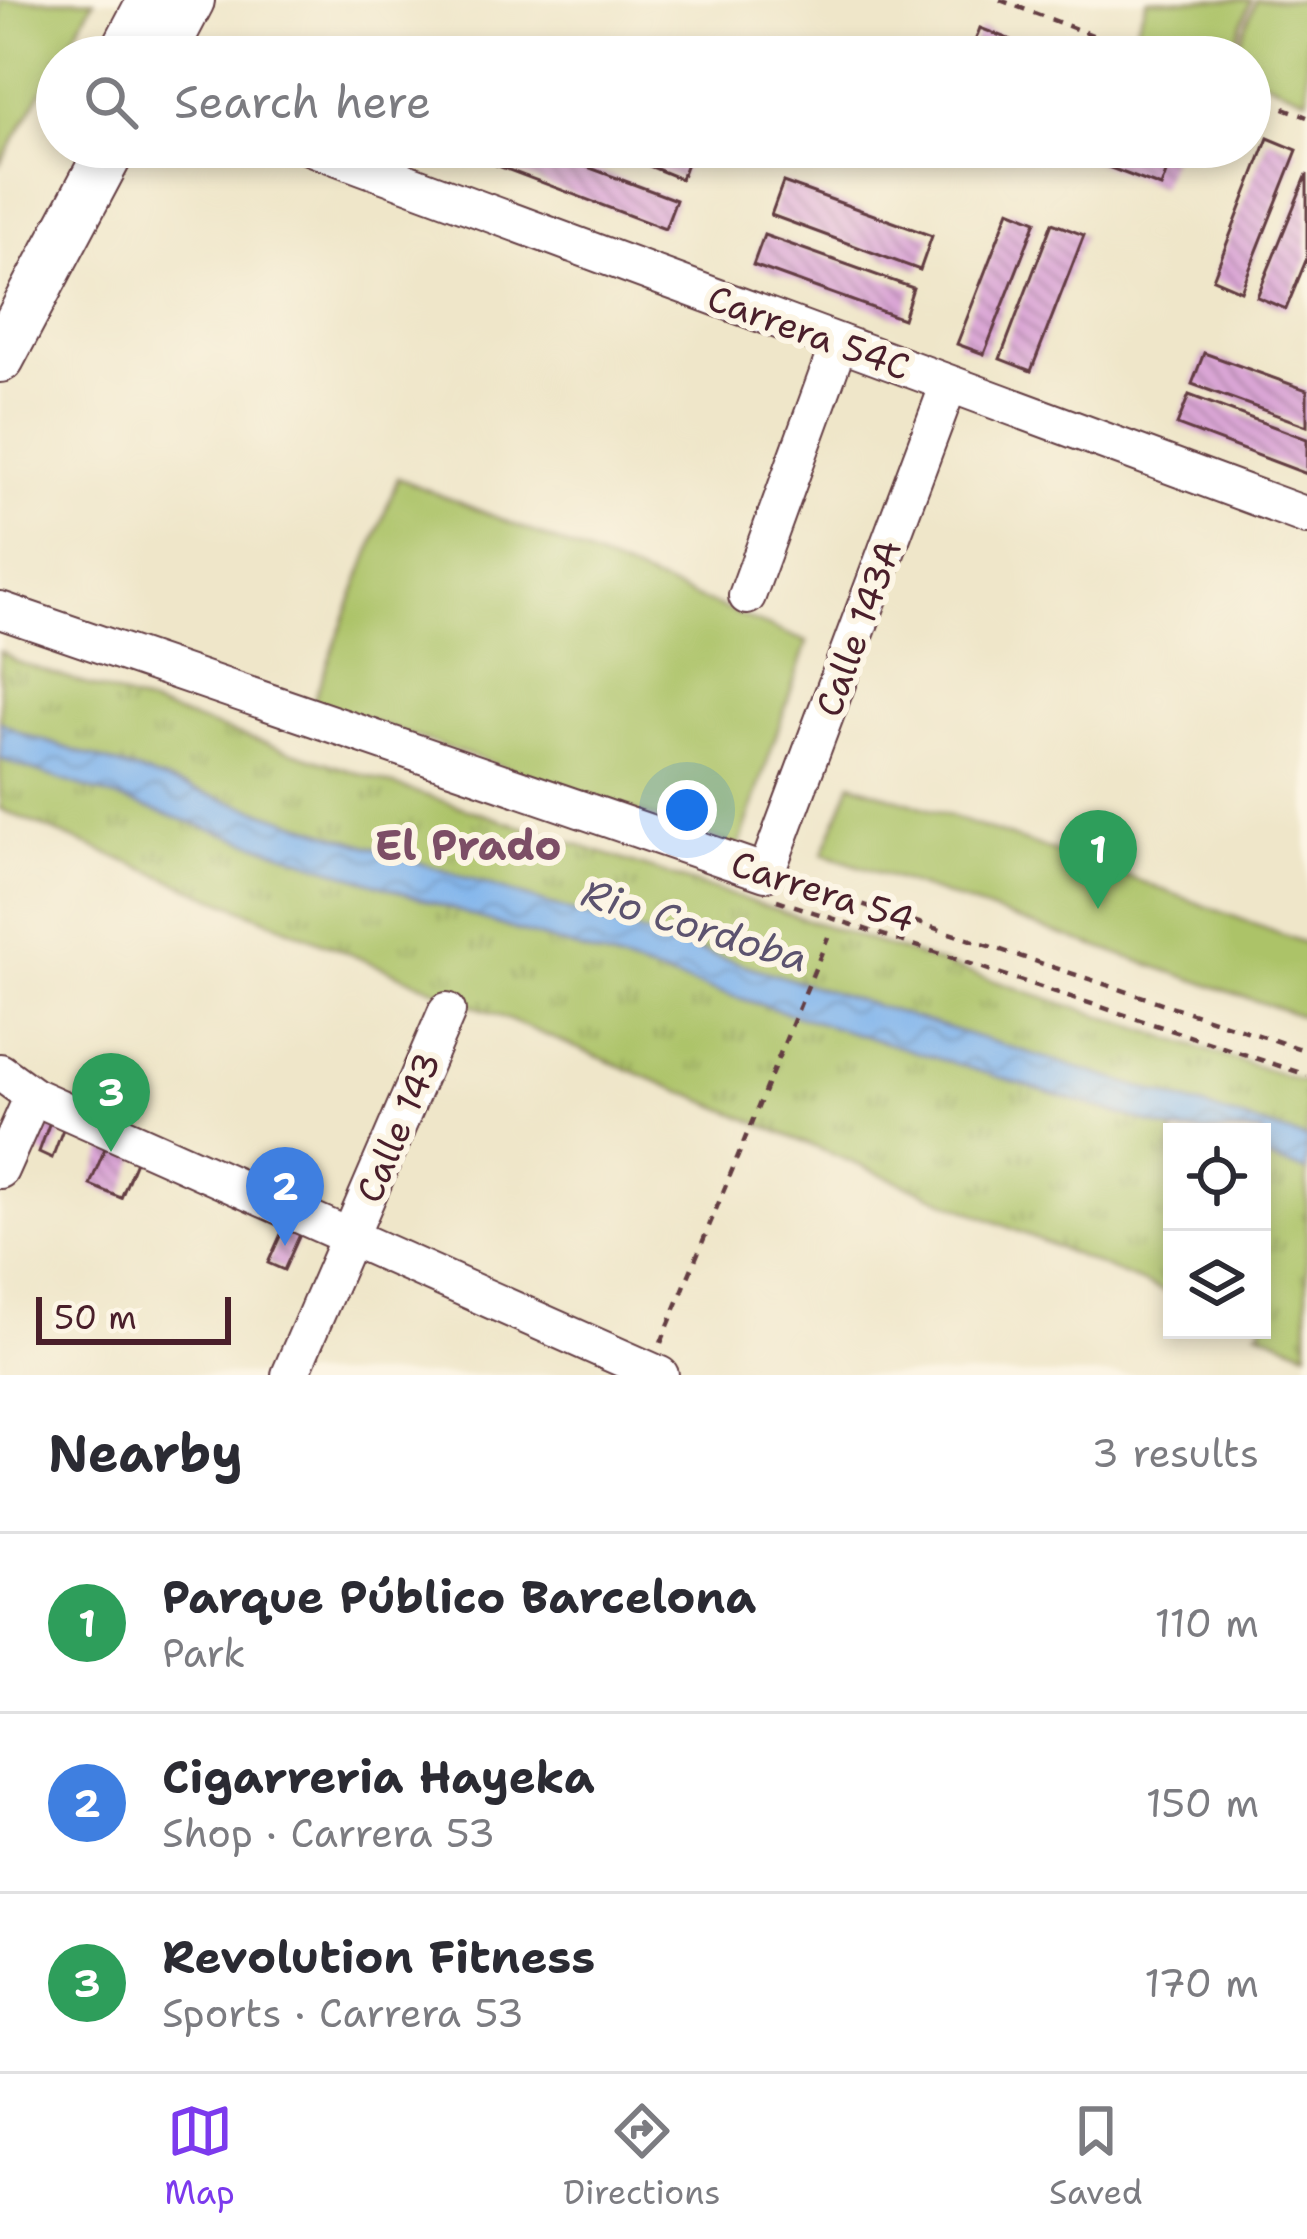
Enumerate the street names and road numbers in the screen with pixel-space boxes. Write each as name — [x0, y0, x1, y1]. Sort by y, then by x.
street label: Carrera 54C — [701, 273, 917, 392]
street label: Calle 143A — [804, 533, 913, 723]
street label: Carrera 54 — [725, 839, 921, 944]
street label: Calle 143 — [345, 1044, 452, 1210]

